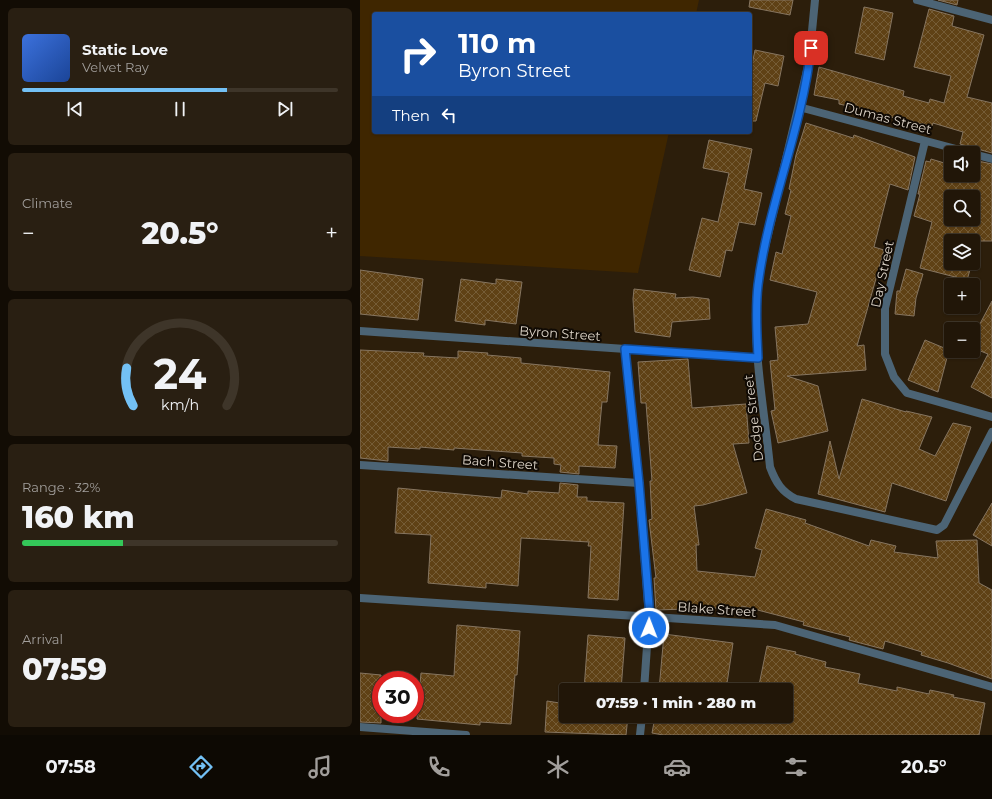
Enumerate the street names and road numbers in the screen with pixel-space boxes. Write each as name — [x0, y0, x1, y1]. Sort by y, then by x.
street label: Dumas Street — [842, 99, 934, 137]
street label: Day Street — [867, 239, 897, 309]
street label: Byron Street — [519, 322, 601, 344]
street label: Dodge Street — [740, 374, 766, 462]
street label: Bach Street — [461, 451, 539, 473]
street label: Blake Street — [677, 598, 757, 620]

